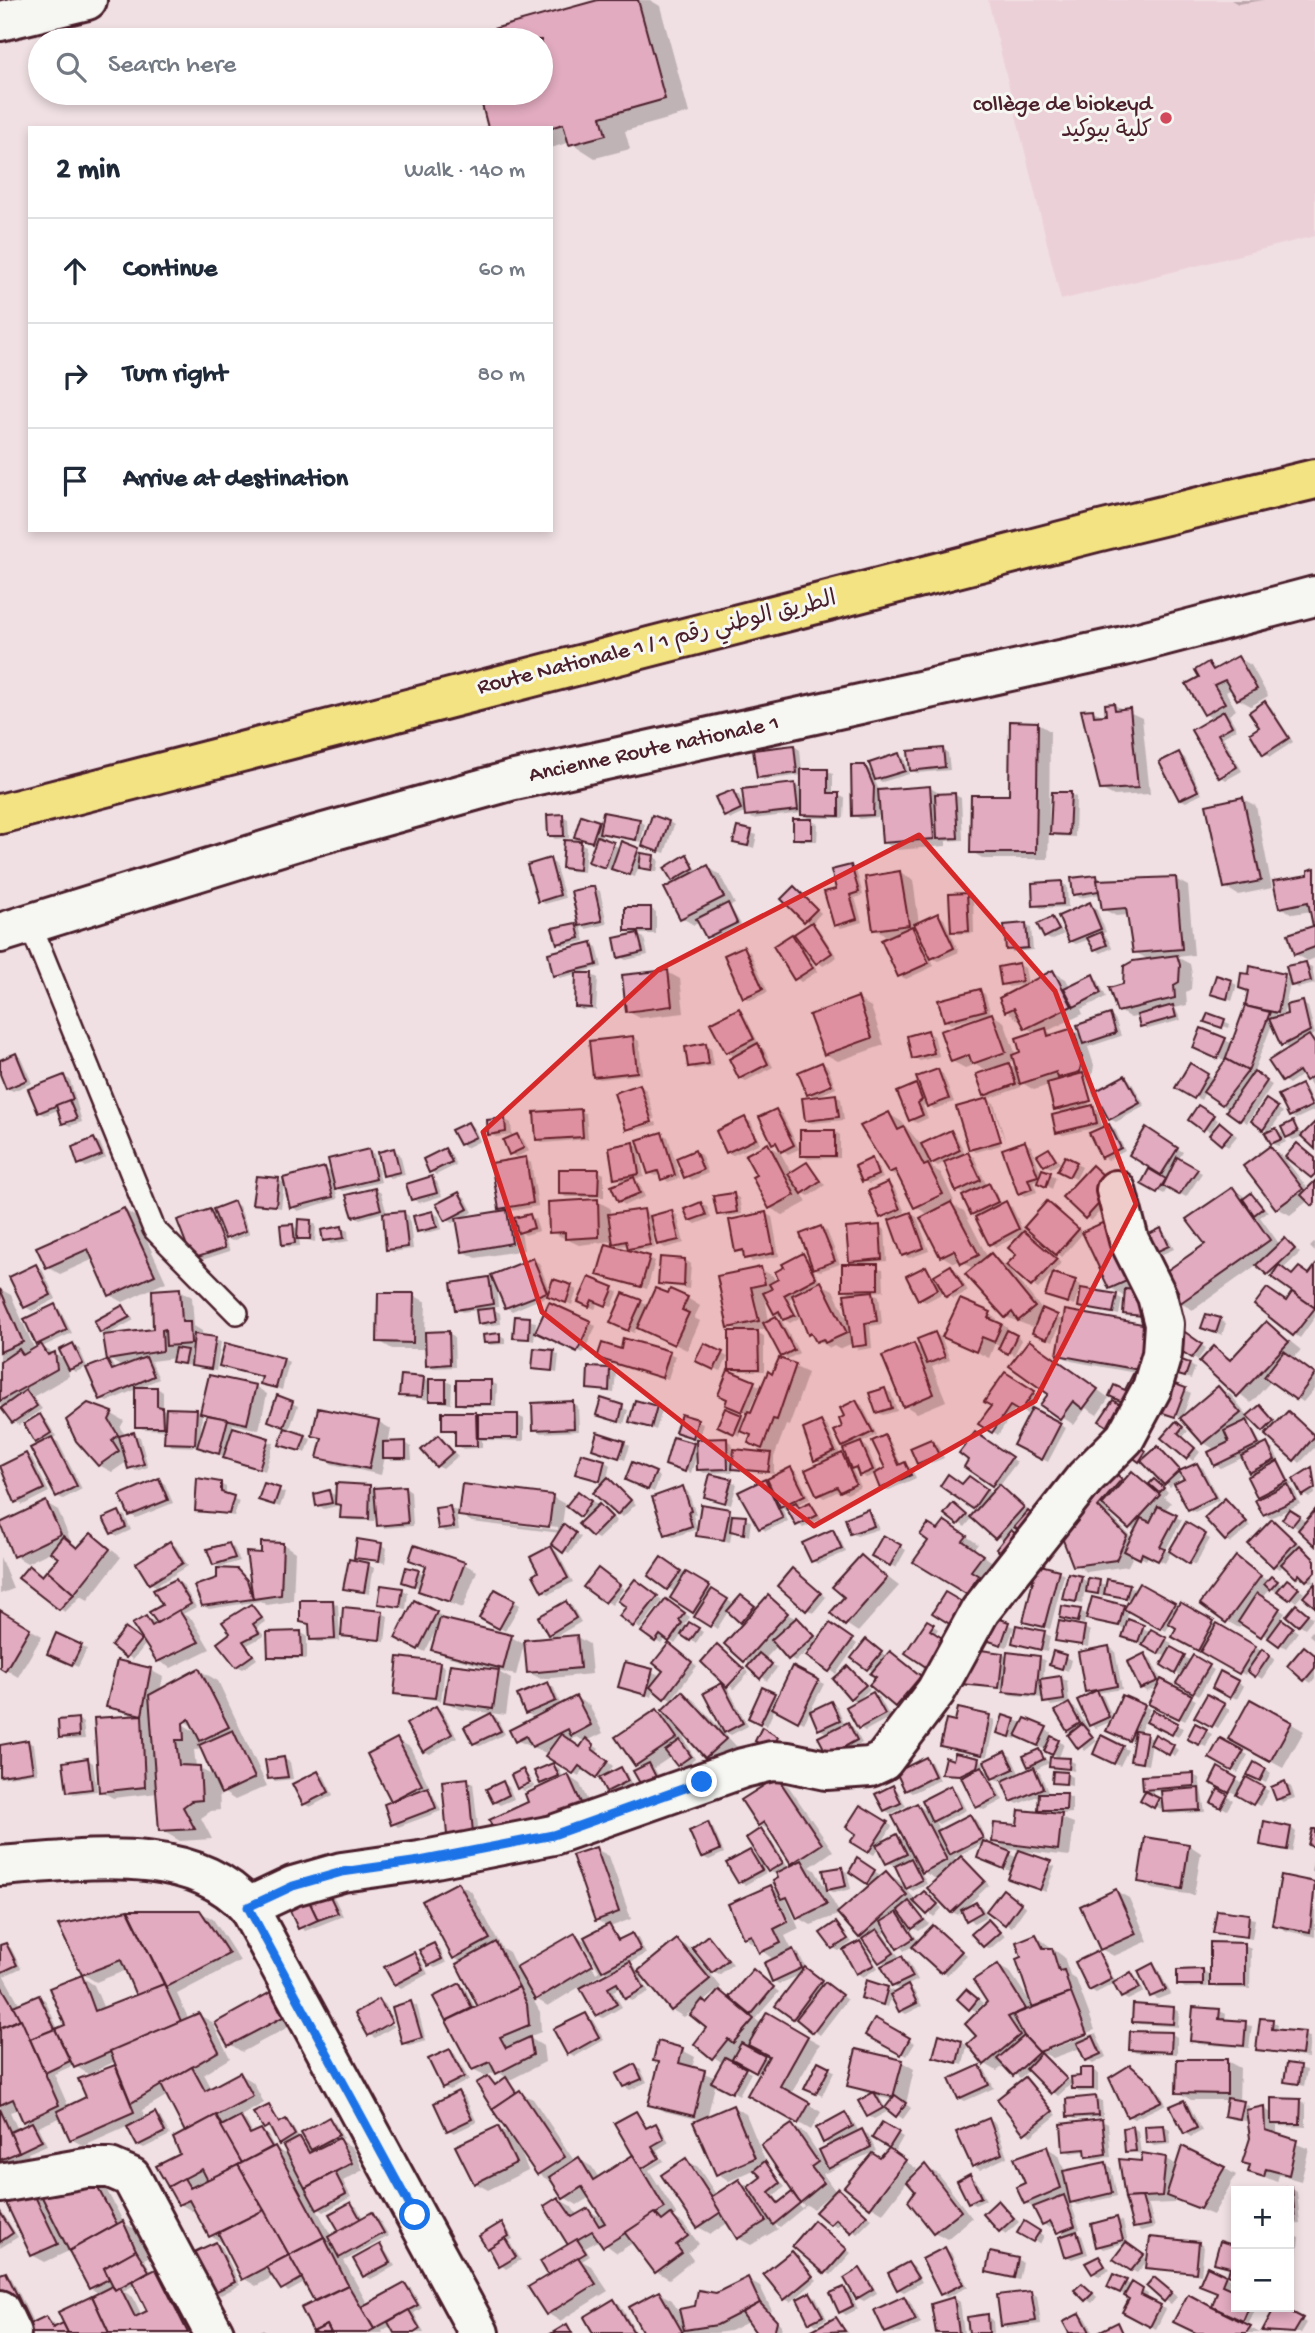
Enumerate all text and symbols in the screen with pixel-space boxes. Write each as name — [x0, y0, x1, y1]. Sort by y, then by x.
search box — [28, 28, 553, 105]
icon: search — [52, 48, 90, 86]
text: Search here — [108, 51, 236, 82]
place label: collège de biokeyd كلية بيوكيد — [973, 92, 1154, 145]
marker: collège de biokeyd كلية بيوكيد — [1158, 110, 1174, 126]
text: 2 min — [56, 154, 120, 189]
text: Walk · 140 m — [404, 158, 525, 185]
icon: ahead — [56, 252, 94, 290]
text: Continue — [123, 255, 217, 286]
text: 60 m — [479, 257, 525, 284]
icon: right — [56, 357, 94, 395]
text: Turn right — [123, 360, 227, 391]
text: 80 m — [478, 362, 525, 389]
icon: arrive — [56, 462, 94, 500]
text: Arrive at destination — [123, 465, 348, 496]
street label: Route Nationale 1 / الطريق الوطني رقم 1 — [475, 586, 840, 706]
street label: Ancienne Route nationale 1 — [526, 710, 782, 790]
route end — [686, 1766, 717, 1797]
map controls — [1231, 2186, 1294, 2312]
button: + — [1231, 2186, 1294, 2249]
route start — [399, 2199, 430, 2230]
button: − — [1231, 2249, 1294, 2312]

